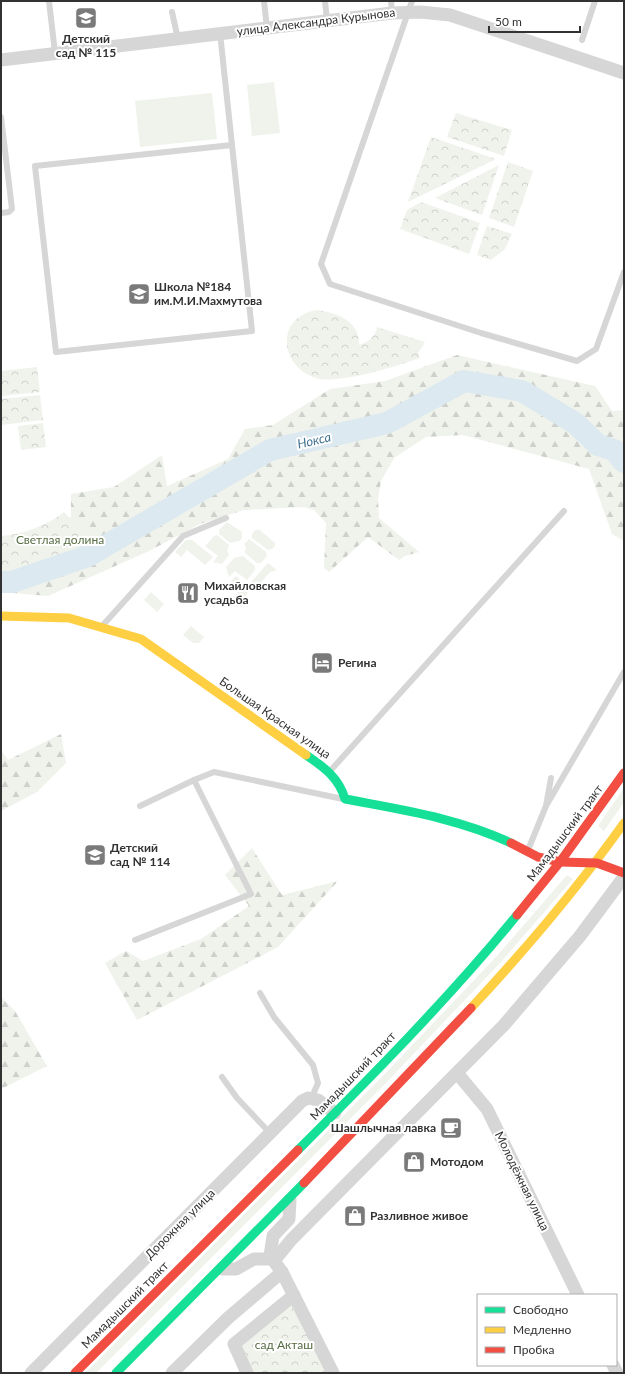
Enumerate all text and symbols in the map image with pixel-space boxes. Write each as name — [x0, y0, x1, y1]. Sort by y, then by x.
street label: улица Александра Курынова — [236, 4, 396, 39]
school or university icon: Детский сад № 115 — [73, 5, 99, 31]
scale bar — [489, 8, 580, 34]
text: 50 m — [495, 14, 522, 29]
place label: Детский сад № 115 — [56, 31, 116, 60]
place label: Школа №184 им.М.И.Махмутова — [154, 279, 262, 308]
school or university icon: Школа №184 им.М.И.Махмутова — [126, 281, 152, 307]
water label: Нокса — [295, 428, 333, 452]
park label: Светлая долина — [16, 532, 104, 547]
place label: Михайловская усадьба — [204, 578, 286, 607]
restaurant icon: Михайловская усадьба — [175, 580, 201, 606]
hotel icon: Регина — [309, 650, 335, 676]
place label: Регина — [338, 655, 377, 670]
street label: Большая Красная улица — [217, 673, 334, 762]
street label: Мамадышский тракт — [523, 781, 606, 884]
place label: Детский сад № 114 — [110, 840, 170, 869]
school or university icon: Детский сад № 114 — [82, 842, 108, 868]
street label: Мамадышский тракт — [307, 1028, 399, 1123]
cafe icon: Шашлычная лавка — [438, 1115, 464, 1141]
place label: Шашлычная лавка — [331, 1120, 436, 1135]
street label: Молодёжная улица — [492, 1129, 553, 1233]
shop icon: Мотодом — [401, 1149, 427, 1175]
place label: Мотодом — [430, 1154, 484, 1169]
street label: Дорожная улица — [141, 1185, 218, 1262]
shop icon: Разливное живое — [342, 1203, 368, 1229]
place label: Разливное живое — [370, 1208, 469, 1223]
street label: Мамадышский тракт — [78, 1258, 171, 1351]
legend — [477, 1294, 617, 1366]
text: Свободно — [513, 1302, 569, 1317]
text: Медленно — [513, 1322, 572, 1337]
park label: сад Акташ — [255, 1337, 313, 1352]
text: Пробка — [513, 1342, 554, 1357]

